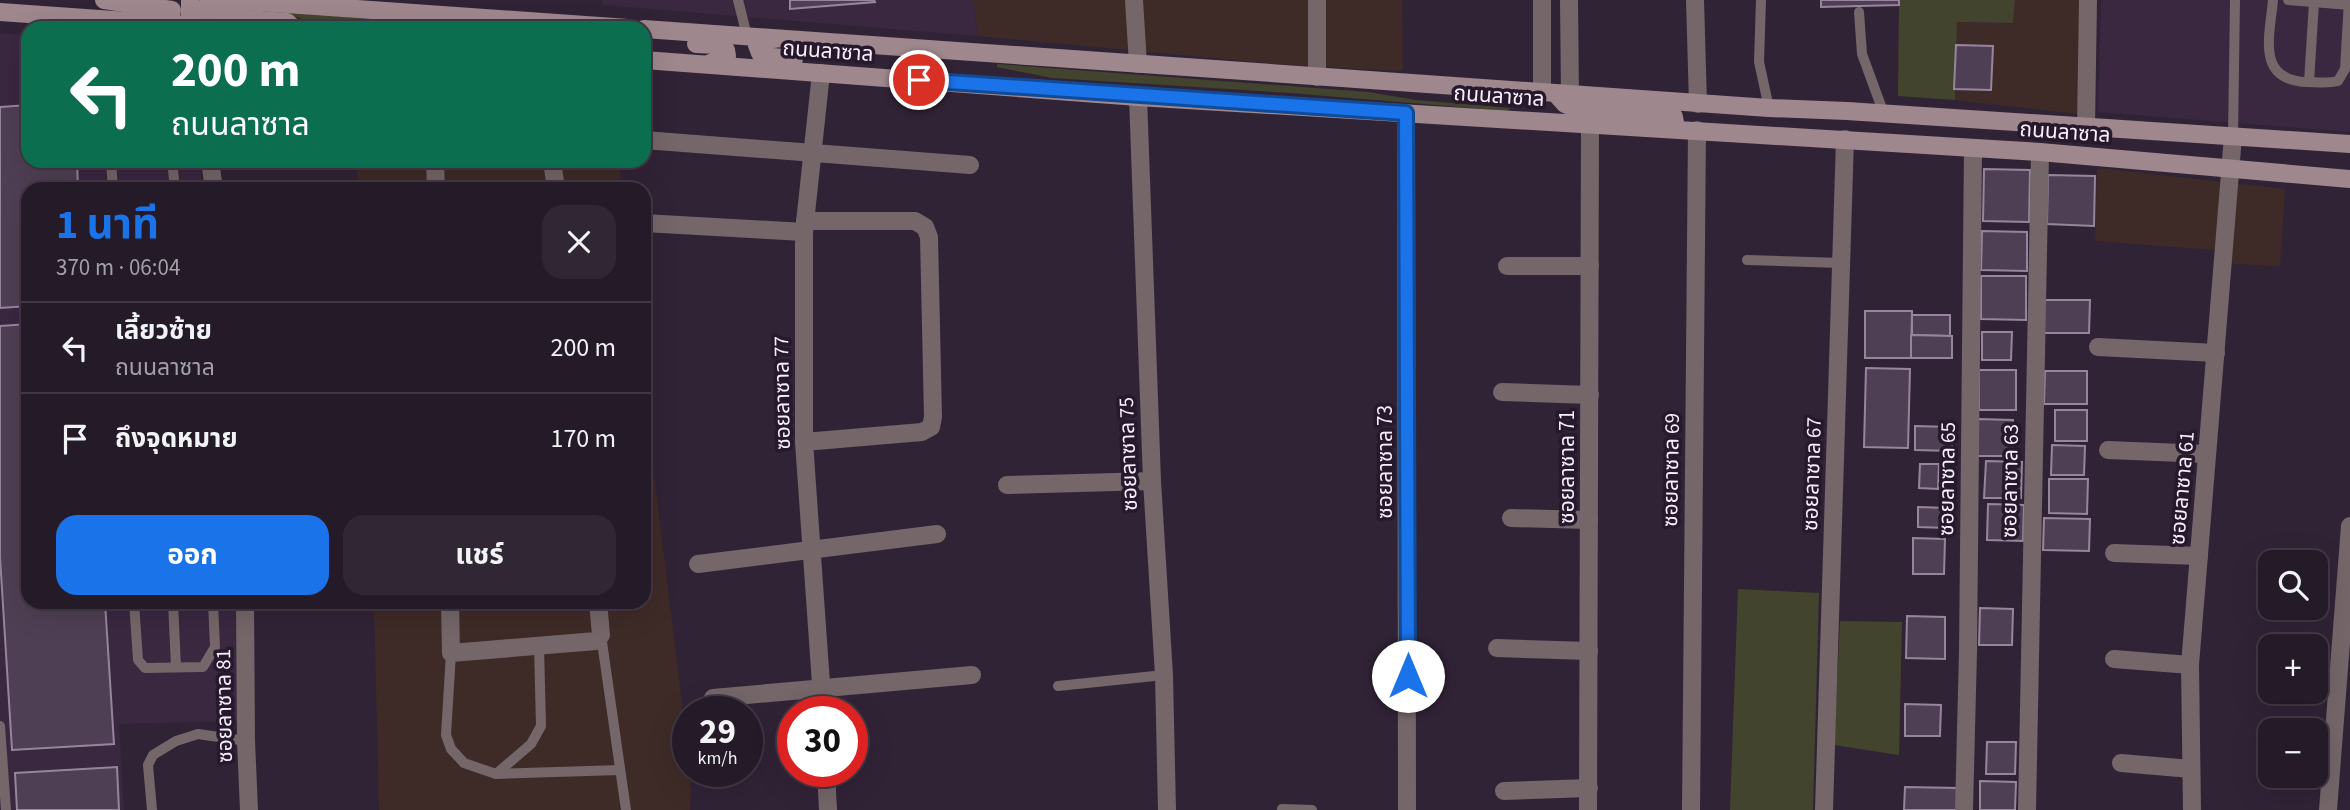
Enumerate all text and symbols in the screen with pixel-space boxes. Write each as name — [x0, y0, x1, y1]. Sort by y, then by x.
street label: ถนนลาซาล — [782, 33, 874, 69]
text: 200 m — [171, 36, 300, 106]
icon: left — [56, 49, 147, 140]
pin — [889, 50, 949, 110]
icon: arrive — [900, 61, 938, 99]
street label: ถนนลาซาล — [1453, 78, 1545, 114]
text: ถนนลาซาล — [171, 102, 310, 148]
street label: ถนนลาซาล — [2019, 114, 2111, 150]
text: 1 นาที — [56, 195, 159, 255]
button: close — [542, 205, 616, 279]
text: 370 m · 06:04 — [56, 251, 180, 284]
text: เลี้ยวซ้าย — [115, 312, 212, 349]
icon: left — [56, 329, 94, 367]
text: 200 m — [550, 329, 616, 366]
street label: ซอยลาซาล 77 — [766, 336, 798, 450]
text: ถนนลาซาล — [115, 351, 215, 384]
street label: ซอยลาซาล 75 — [1111, 397, 1145, 511]
street label: ซอยลาซาล 73 — [1370, 405, 1400, 519]
street label: ซอยลาซาล 71 — [1552, 410, 1582, 524]
street label: ซอยลาซาล 69 — [1655, 413, 1687, 527]
street label: ซอยลาซาล 67 — [1795, 417, 1829, 531]
icon: arrive — [56, 420, 94, 458]
text: ถึงจุดหมาย — [115, 420, 238, 457]
text: 170 m — [550, 420, 616, 457]
street label: ซอยลาซาล 65 — [1931, 422, 1963, 536]
street label: ซอยลาซาล 63 — [1994, 424, 2026, 538]
street label: ซอยลาซาล 61 — [2162, 430, 2202, 546]
button: ออก — [56, 515, 329, 595]
button: แชร์ — [343, 515, 616, 595]
map controls — [2258, 550, 2328, 788]
button: search — [2258, 550, 2328, 620]
button: + — [2258, 634, 2328, 704]
position arrow — [1371, 639, 1445, 713]
street label: ซอยลาซาล 81 — [208, 649, 240, 763]
speed limit sign: 30 — [777, 696, 868, 787]
text: 29 — [699, 707, 736, 757]
button: − — [2258, 718, 2328, 788]
text: km/h — [698, 746, 737, 771]

